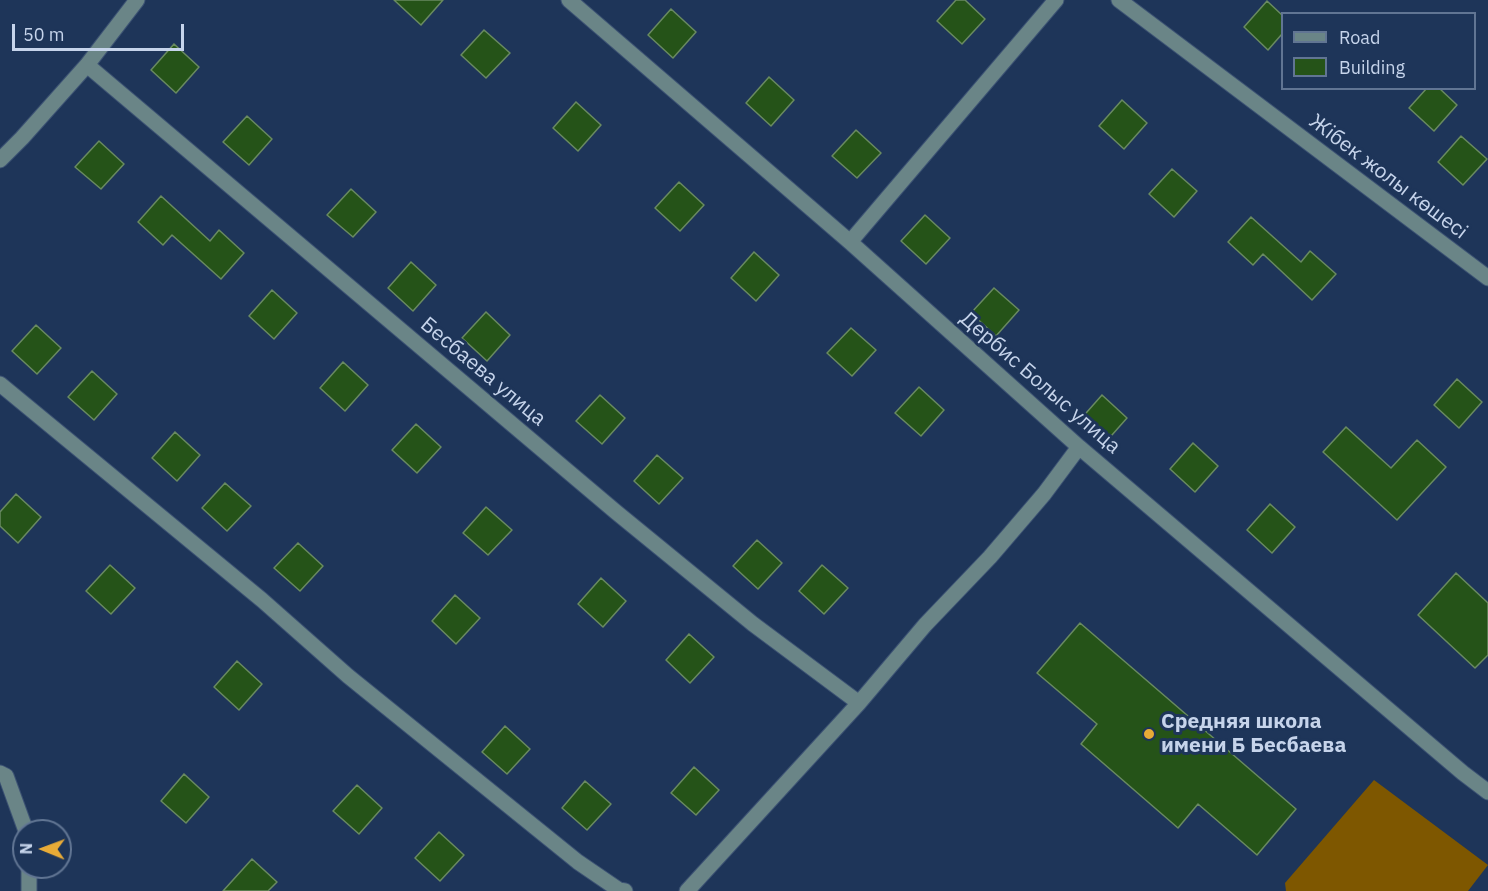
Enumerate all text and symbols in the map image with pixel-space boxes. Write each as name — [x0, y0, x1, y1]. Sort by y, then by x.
scale bar — [15, 12, 188, 50]
legend — [1281, 12, 1476, 90]
text: 50 m — [23, 23, 65, 46]
text: Road — [1339, 26, 1380, 49]
text: Building — [1339, 56, 1405, 79]
street label: Жібек жолы көшесі — [1304, 109, 1472, 245]
street label: Дербис Болыс улица — [955, 306, 1125, 460]
street label: Бесбаева улица — [415, 312, 551, 432]
place label: Средняя школа имени Б Бесбаева — [1161, 709, 1346, 759]
marker: Средняя школа имени Б Бесбаева — [1142, 727, 1156, 741]
north arrow — [12, 819, 72, 879]
text: N — [16, 843, 36, 855]

